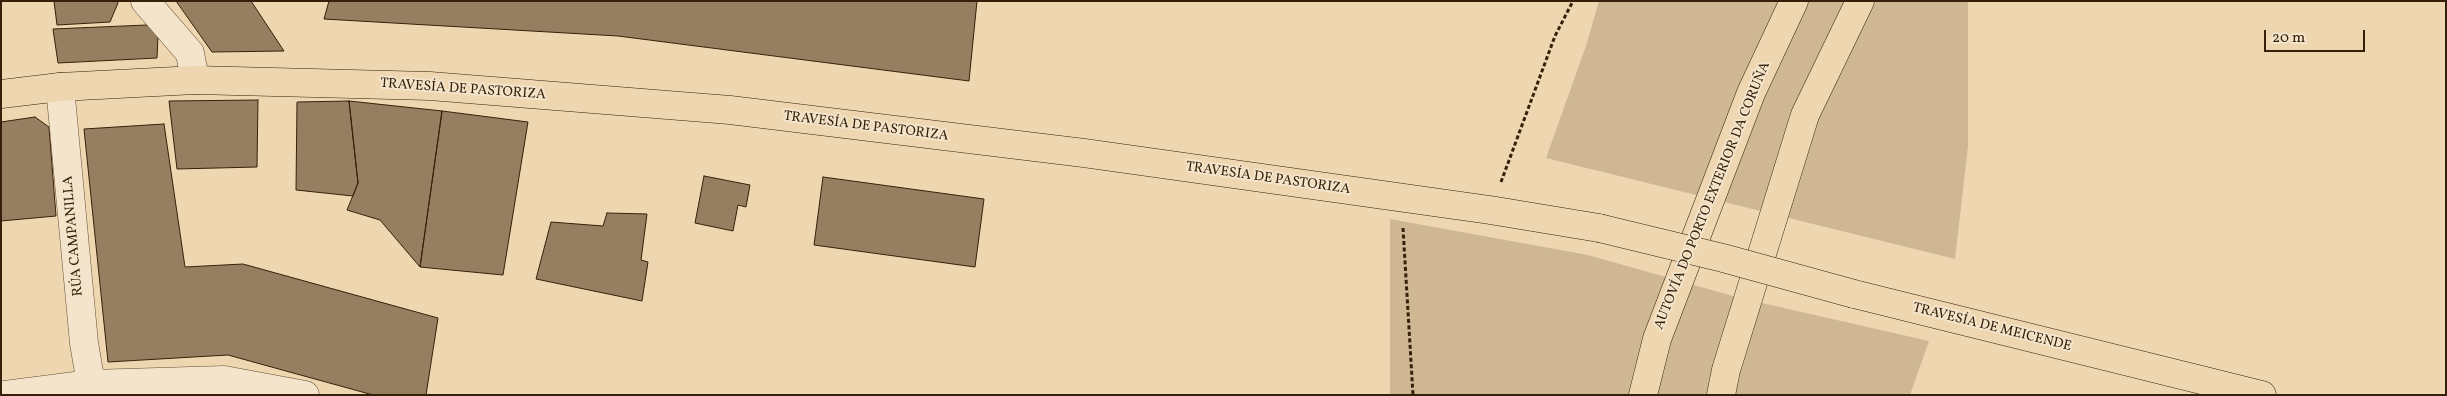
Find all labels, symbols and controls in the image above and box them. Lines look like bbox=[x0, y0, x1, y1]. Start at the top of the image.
scale bar bbox=[2267, 20, 2368, 52]
text: 20 m bbox=[2272, 28, 2305, 49]
street label: AUTOVÍA DO PORTO EXTERIOR DA CORUÑA bbox=[1651, 60, 1775, 332]
street label: TRAVESÍA DE PASTORIZA bbox=[380, 76, 546, 104]
street label: TRAVESÍA DE PASTORIZA bbox=[783, 109, 949, 145]
street label: TRAVESÍA DE PASTORIZA bbox=[1185, 159, 1351, 199]
street label: RÚA CAMPANILLA bbox=[60, 175, 88, 297]
street label: TRAVESÍA DE MEICENDE bbox=[1911, 300, 2073, 356]

